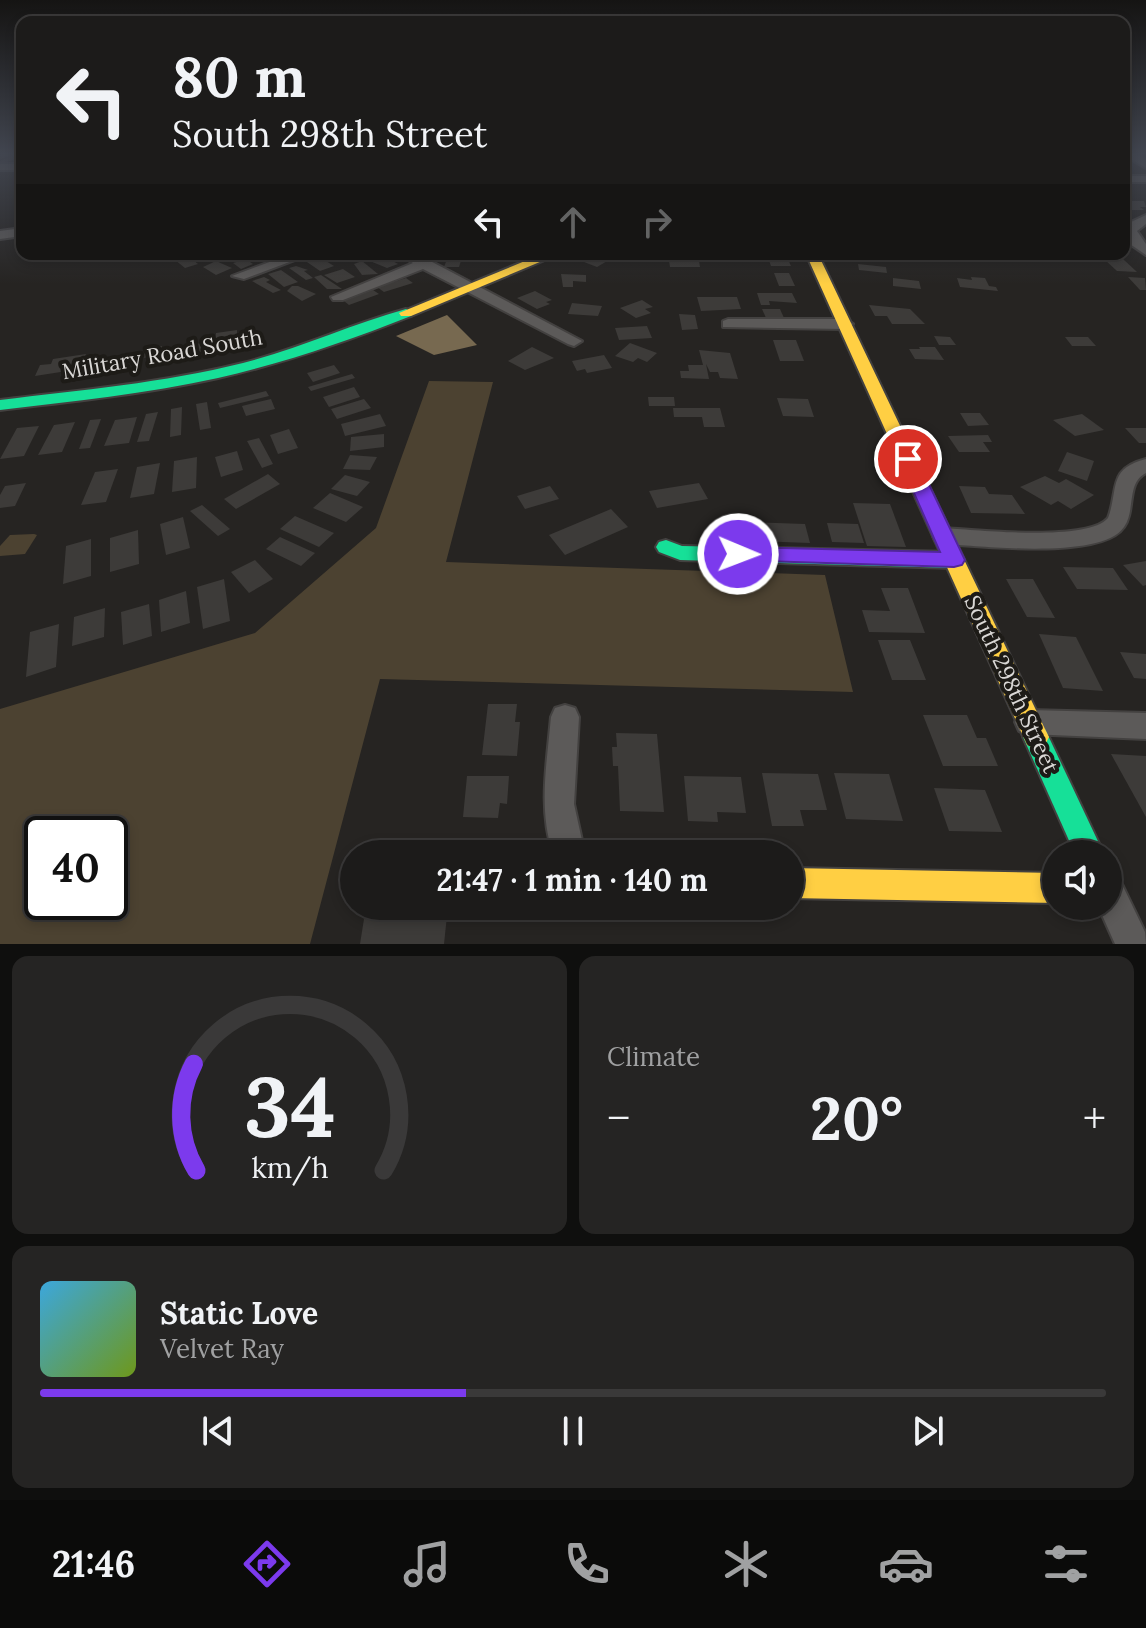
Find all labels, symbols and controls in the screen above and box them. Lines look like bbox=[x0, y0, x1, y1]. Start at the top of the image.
text: 80 m bbox=[172, 41, 306, 112]
icon: left bbox=[40, 48, 144, 152]
text: South 298th Street bbox=[172, 111, 487, 157]
icon: left bbox=[467, 200, 511, 244]
icon: ahead bbox=[551, 200, 595, 244]
icon: right bbox=[635, 200, 679, 244]
street label: Military Road South bbox=[60, 323, 264, 385]
pin bbox=[874, 425, 942, 493]
icon: arrive bbox=[886, 437, 930, 481]
position arrow bbox=[696, 512, 780, 596]
street label: South 298th Street bbox=[959, 591, 1066, 778]
speed limit sign: 40 bbox=[24, 816, 128, 920]
map controls bbox=[1042, 840, 1122, 920]
button: sound bbox=[1042, 840, 1122, 920]
text: 21:47 · 1 min · 140 m bbox=[436, 861, 708, 899]
text: Climate bbox=[607, 1040, 700, 1073]
text: 34 bbox=[243, 1053, 336, 1160]
text: 20° bbox=[810, 1080, 903, 1156]
text: − bbox=[607, 1090, 630, 1146]
text: + bbox=[1083, 1090, 1106, 1146]
text: km/h bbox=[251, 1149, 328, 1186]
text: Static Love bbox=[160, 1294, 318, 1332]
text: Velvet Ray bbox=[160, 1332, 284, 1365]
icon: previous bbox=[196, 1409, 240, 1453]
icon: pause bbox=[551, 1409, 595, 1453]
icon: next bbox=[906, 1409, 950, 1453]
icon: directions bbox=[239, 1536, 295, 1592]
icon: music bbox=[399, 1536, 455, 1592]
icon: phone bbox=[559, 1536, 615, 1592]
icon: climate bbox=[718, 1536, 774, 1592]
icon: car bbox=[878, 1536, 934, 1592]
icon: filters bbox=[1038, 1536, 1094, 1592]
text: 21:46 bbox=[52, 1541, 135, 1587]

